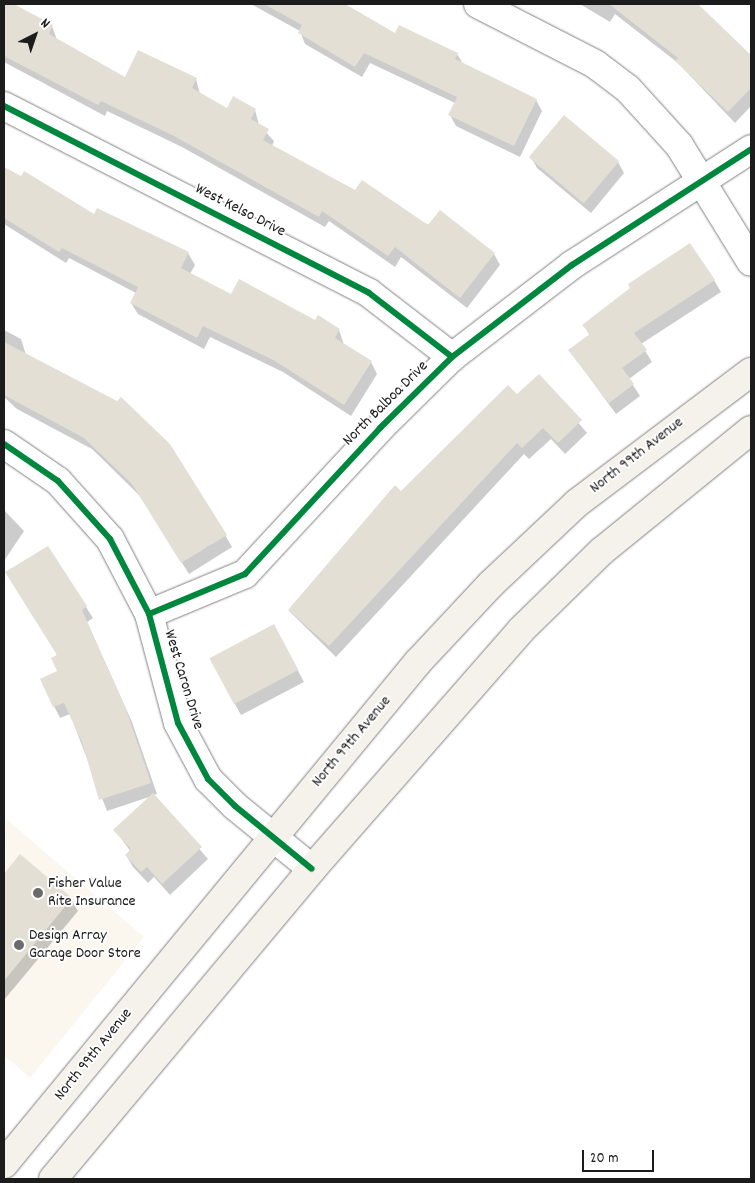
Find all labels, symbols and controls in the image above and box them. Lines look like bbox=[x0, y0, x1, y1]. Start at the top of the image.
north arrow bbox=[10, 10, 60, 60]
text: N bbox=[36, 14, 54, 33]
street label: West Kelso Drive bbox=[191, 180, 289, 242]
street label: North Balboa Drive bbox=[339, 357, 433, 451]
street label: North 99th Avenue bbox=[586, 414, 688, 498]
street label: West Caron Drive bbox=[159, 628, 207, 732]
street label: North 99th Avenue bbox=[308, 692, 396, 792]
place label: Fisher Value Rite Insurance bbox=[48, 874, 136, 912]
marker: Fisher Value Rite Insurance bbox=[32, 887, 44, 899]
place label: Design Array Garage Door Store bbox=[29, 926, 141, 964]
marker: Design Array Garage Door Store bbox=[13, 939, 25, 951]
street label: North 99th Avenue bbox=[51, 1005, 137, 1105]
scale bar bbox=[585, 1140, 658, 1172]
text: 20 m bbox=[590, 1148, 618, 1170]

